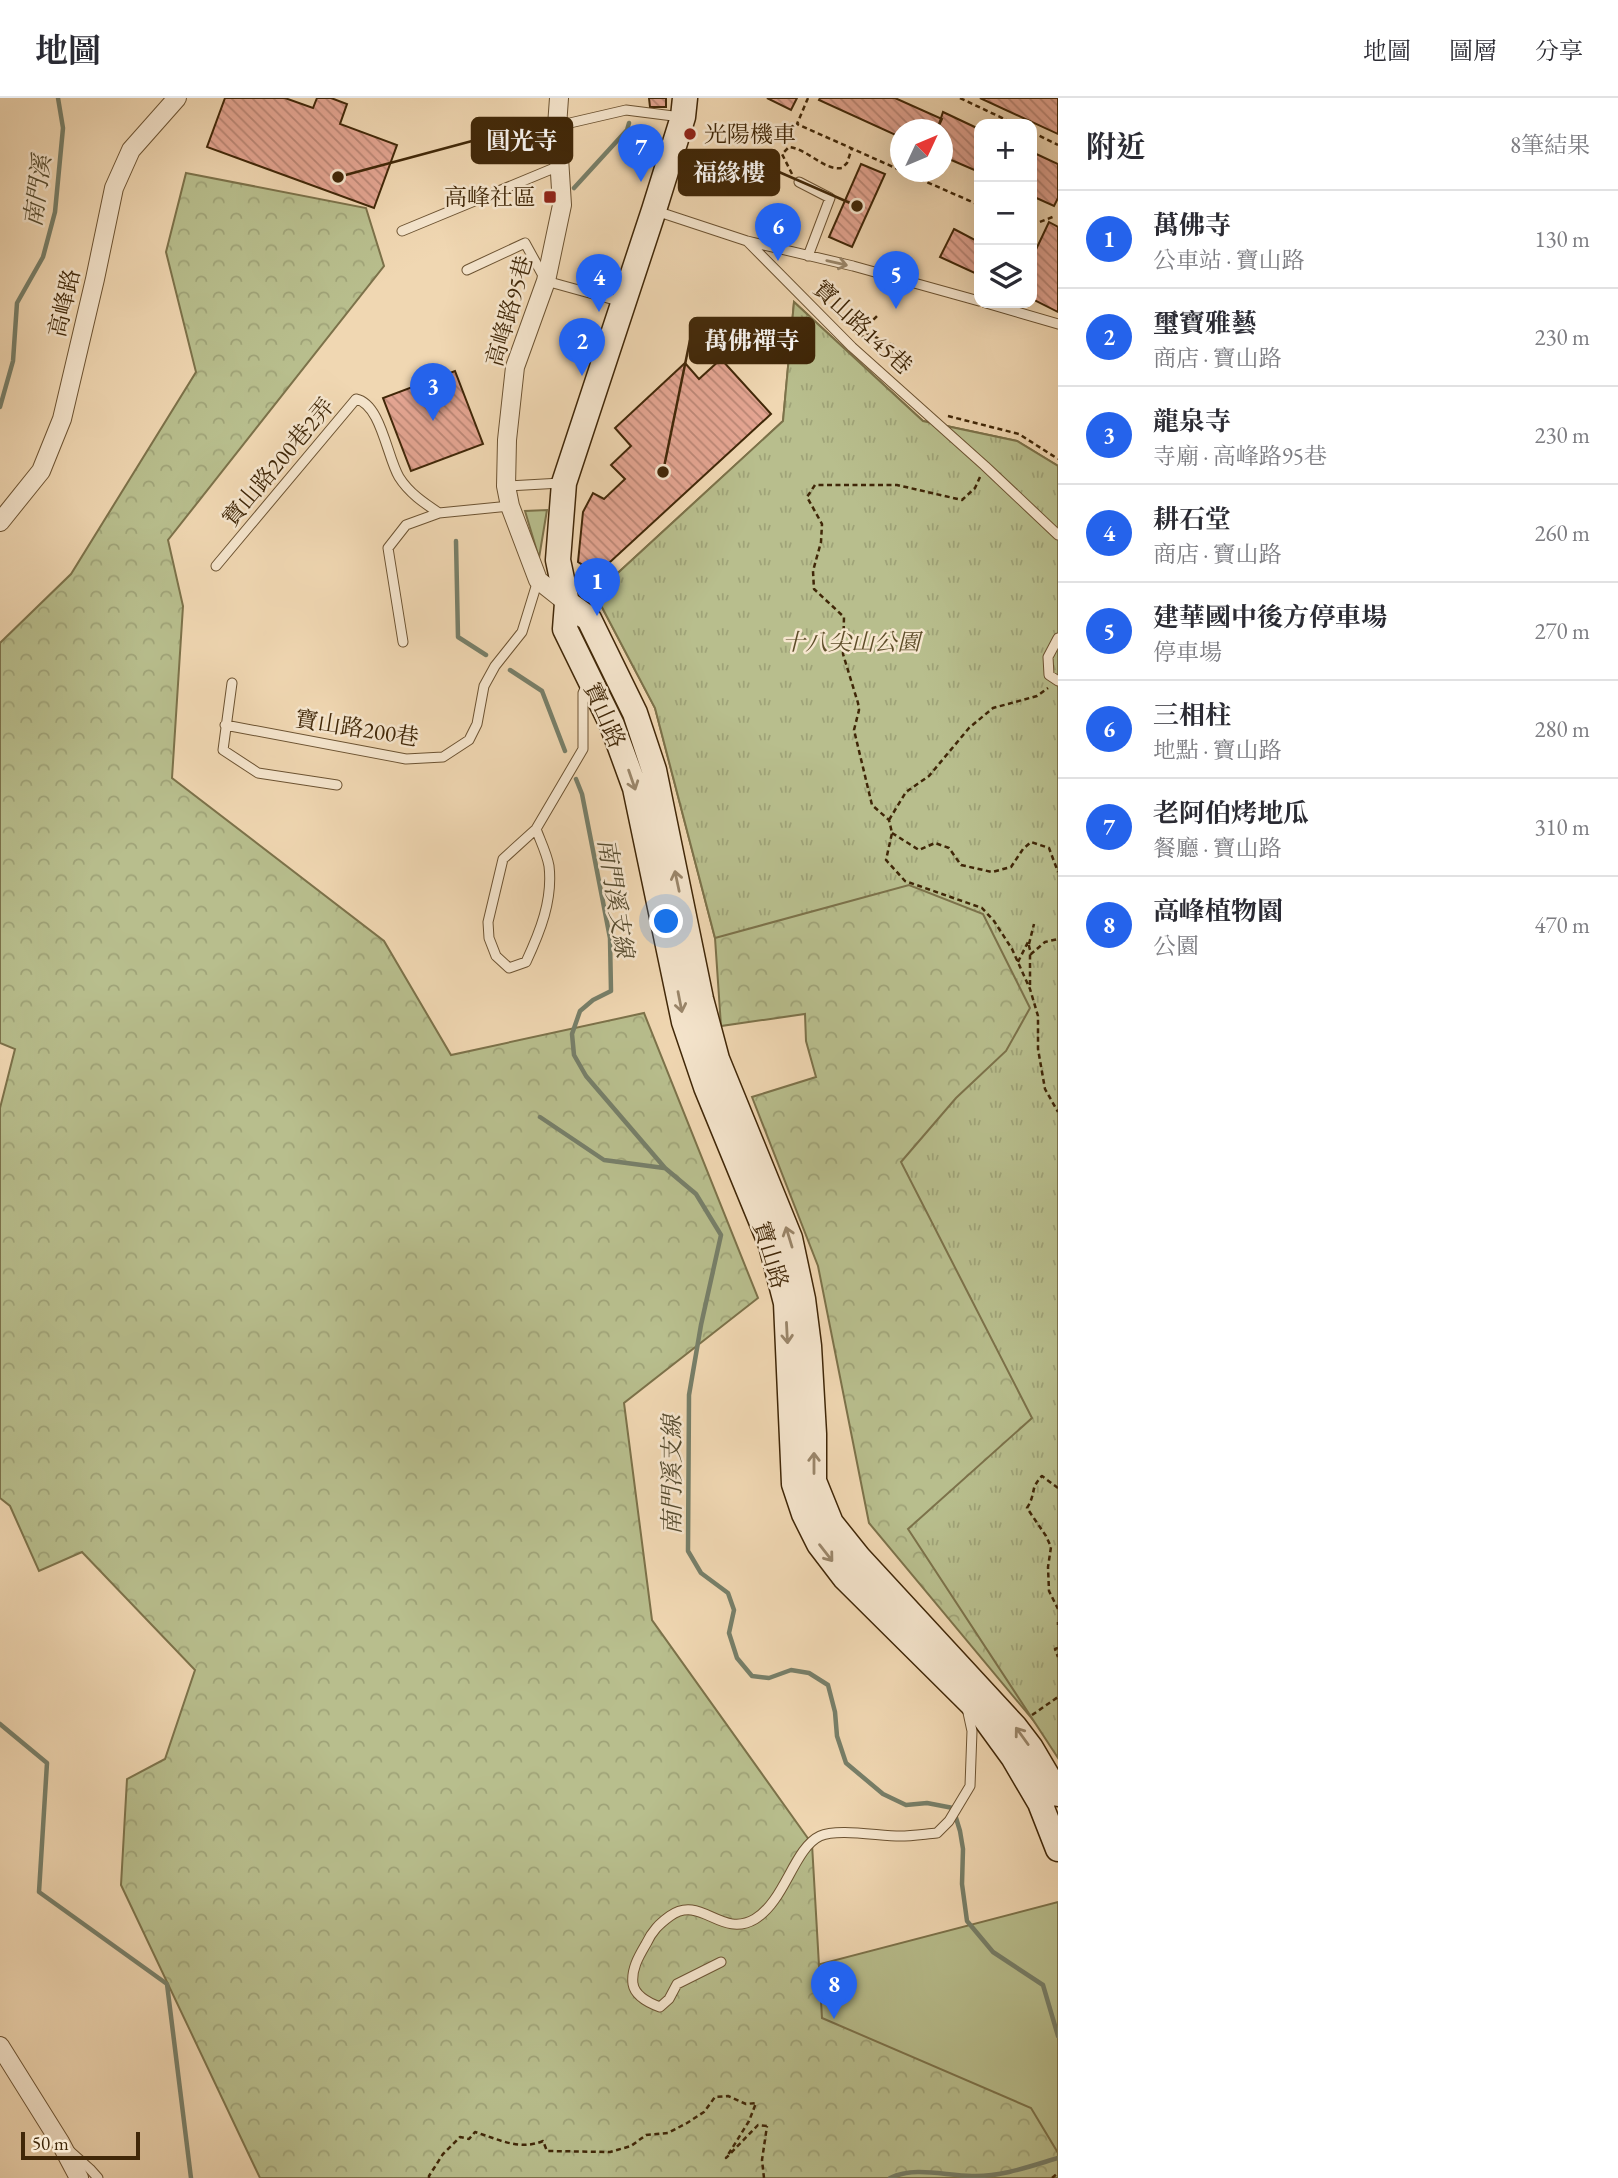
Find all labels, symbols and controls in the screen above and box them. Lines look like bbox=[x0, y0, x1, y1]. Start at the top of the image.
text: 地圖 bbox=[35, 29, 101, 72]
text: 地圖 bbox=[1363, 35, 1411, 66]
text: 圖層 bbox=[1449, 35, 1497, 66]
text: 分享 bbox=[1535, 35, 1583, 66]
callout: 圓光寺 bbox=[472, 118, 572, 163]
place label: 光陽機車 bbox=[704, 119, 796, 149]
north arrow bbox=[890, 119, 953, 182]
map controls bbox=[974, 119, 1037, 308]
button: + bbox=[974, 119, 1037, 182]
pin: 7 bbox=[618, 124, 664, 182]
text: 圓光寺 bbox=[486, 125, 558, 156]
marker: 光陽機車 bbox=[682, 126, 698, 142]
text: 附近 bbox=[1086, 127, 1146, 166]
text: 8筆結果 bbox=[1510, 130, 1590, 160]
water label: 南門溪 bbox=[17, 150, 58, 229]
callout: 福緣樓 bbox=[679, 150, 779, 195]
text: 福緣樓 bbox=[693, 157, 765, 188]
place label: 高峰社區 bbox=[444, 182, 536, 212]
button: − bbox=[974, 182, 1037, 245]
marker: 高峰社區 bbox=[542, 189, 558, 205]
pin: 6 bbox=[755, 203, 801, 261]
text: 萬佛寺 bbox=[1153, 208, 1231, 242]
text: 1 bbox=[1103, 224, 1115, 254]
text: 130 m bbox=[1534, 224, 1590, 254]
button: layers bbox=[974, 245, 1037, 308]
text: 公車站 · 寶山路 bbox=[1153, 245, 1305, 275]
pin: 5 bbox=[873, 251, 919, 309]
street label: 高峰路95巷 bbox=[479, 252, 539, 370]
pin: 4 bbox=[576, 254, 622, 312]
one-way arrow bbox=[825, 256, 848, 270]
street label: 高峰路 bbox=[42, 266, 86, 340]
street label: 寶山路145巷 bbox=[808, 274, 918, 380]
text: 璽寶雅藝 bbox=[1153, 306, 1257, 340]
pin: 2 bbox=[559, 318, 605, 376]
callout: 萬佛禪寺 bbox=[690, 318, 814, 363]
text: 2 bbox=[1103, 322, 1115, 352]
text: 230 m bbox=[1534, 322, 1590, 352]
text: 萬佛禪寺 bbox=[704, 325, 800, 356]
text: 商店 · 寶山路 bbox=[1153, 343, 1282, 373]
pin: 3 bbox=[410, 363, 456, 421]
street label: 寶山路200巷2弄 bbox=[215, 391, 341, 533]
text: 龍泉寺 bbox=[1153, 404, 1231, 438]
text: 3 bbox=[1103, 420, 1115, 450]
text: 230 m bbox=[1534, 420, 1590, 450]
text: 寺廟 · 高峰路95巷 bbox=[1153, 441, 1327, 471]
text: 耕石堂 bbox=[1153, 502, 1231, 536]
text: 4 bbox=[1103, 518, 1115, 548]
text: 260 m bbox=[1534, 518, 1590, 548]
text: 商店 · 寶山路 bbox=[1153, 539, 1282, 569]
pin: 1 bbox=[574, 558, 620, 616]
text: 建華國中後方停車場 bbox=[1153, 600, 1387, 634]
text: 5 bbox=[1103, 616, 1115, 646]
text: 270 m bbox=[1534, 616, 1590, 646]
park label: 十八尖山公園 bbox=[782, 627, 924, 657]
text: 停車場 bbox=[1153, 637, 1222, 667]
street label: 寶山路 bbox=[577, 677, 633, 753]
text: 三相柱 bbox=[1153, 698, 1231, 732]
street label: 寶山路200巷 bbox=[293, 703, 421, 753]
text: 6 bbox=[1103, 714, 1115, 744]
text: 280 m bbox=[1534, 714, 1590, 744]
text: 地點 · 寶山路 bbox=[1153, 735, 1282, 765]
one-way arrow bbox=[627, 768, 639, 790]
text: 老阿伯烤地瓜 bbox=[1153, 796, 1309, 830]
text: 7 bbox=[1103, 812, 1115, 842]
text: 310 m bbox=[1534, 812, 1590, 842]
text: 餐廳 · 寶山路 bbox=[1153, 833, 1282, 863]
water label: 南門溪支線 bbox=[591, 836, 641, 963]
one-way arrow bbox=[670, 870, 684, 893]
text: 高峰植物園 bbox=[1153, 894, 1283, 928]
your location bbox=[649, 904, 683, 938]
text: 8 bbox=[1103, 910, 1115, 940]
text: 470 m bbox=[1534, 910, 1590, 940]
text: 公園 bbox=[1153, 931, 1199, 961]
one-way arrow bbox=[674, 990, 687, 1013]
street label: 寶山路 bbox=[747, 1218, 795, 1292]
one-way arrow bbox=[781, 1227, 794, 1249]
one-way arrow bbox=[781, 1321, 794, 1344]
water label: 南門溪支線 bbox=[656, 1412, 687, 1535]
one-way arrow bbox=[807, 1451, 821, 1474]
one-way arrow bbox=[819, 1543, 833, 1562]
one-way arrow bbox=[1015, 1727, 1029, 1746]
pin: 8 bbox=[811, 1961, 857, 2019]
scale bar bbox=[21, 2129, 140, 2161]
text: 50 m bbox=[32, 2131, 69, 2156]

